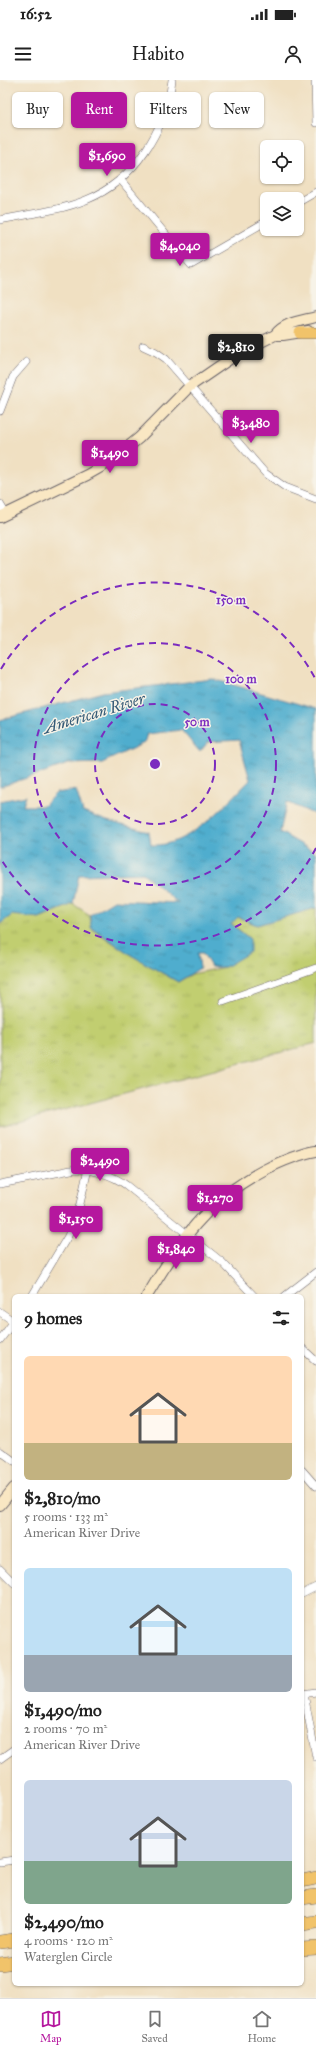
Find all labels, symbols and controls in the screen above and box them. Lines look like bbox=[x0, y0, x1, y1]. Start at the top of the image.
text: 16:52 bbox=[20, 5, 52, 23]
icon: menu bbox=[12, 43, 34, 65]
text: Habito bbox=[132, 43, 184, 65]
icon: person bbox=[282, 43, 304, 65]
chip: Buy bbox=[12, 92, 63, 128]
chip: Rent bbox=[71, 92, 127, 128]
chip: Filters bbox=[135, 92, 201, 128]
chip: New bbox=[209, 92, 264, 128]
map controls bbox=[260, 140, 304, 236]
button: locate bbox=[260, 140, 304, 184]
pin: $1,690 bbox=[74, 143, 140, 177]
text: $1,690 bbox=[88, 148, 126, 164]
button: layers bbox=[260, 192, 304, 236]
pin: $4,040 bbox=[147, 233, 213, 267]
text: $4,040 bbox=[159, 238, 201, 254]
pin: $2,810 bbox=[203, 334, 269, 368]
text: $2,810 bbox=[217, 339, 255, 355]
pin: $3,480 bbox=[218, 410, 284, 444]
text: $3,480 bbox=[232, 415, 270, 431]
pin: $1,490 bbox=[77, 440, 143, 474]
text: $1,490 bbox=[91, 445, 129, 461]
text: 150 m bbox=[216, 593, 247, 607]
text: 100 m bbox=[225, 672, 258, 686]
water label: American River bbox=[39, 688, 148, 738]
text: 50 m bbox=[184, 715, 211, 729]
centre of rings bbox=[148, 757, 162, 771]
pin: $2,490 bbox=[67, 1148, 133, 1182]
text: $2,490 bbox=[80, 1153, 120, 1169]
pin: $1,270 bbox=[182, 1185, 248, 1219]
text: $1,270 bbox=[197, 1190, 233, 1206]
pin: $1,150 bbox=[43, 1206, 109, 1240]
text: $1,150 bbox=[59, 1211, 93, 1227]
pin: $1,840 bbox=[143, 1236, 209, 1270]
text: $1,840 bbox=[157, 1241, 195, 1257]
icon: filters bbox=[270, 1307, 292, 1329]
text: 9 homes bbox=[24, 1308, 82, 1329]
icon: home bbox=[122, 1382, 194, 1454]
text: $2,810/mo bbox=[24, 1488, 100, 1509]
text: 5 rooms · 133 m² bbox=[24, 1509, 108, 1525]
text: American River Drive bbox=[24, 1525, 140, 1541]
icon: home bbox=[122, 1594, 194, 1666]
text: $1,490/mo bbox=[24, 1700, 102, 1721]
text: 2 rooms · 70 m² bbox=[24, 1721, 107, 1737]
text: American River Drive bbox=[24, 1737, 140, 1753]
icon: home bbox=[122, 1806, 194, 1878]
text: $2,490/mo bbox=[24, 1912, 104, 1933]
text: 4 rooms · 120 m² bbox=[24, 1933, 113, 1949]
text: Waterglen Circle bbox=[24, 1949, 113, 1965]
tab: Map bbox=[40, 2008, 62, 2045]
tab: Saved bbox=[142, 2008, 168, 2045]
tab: Home bbox=[247, 2008, 276, 2045]

